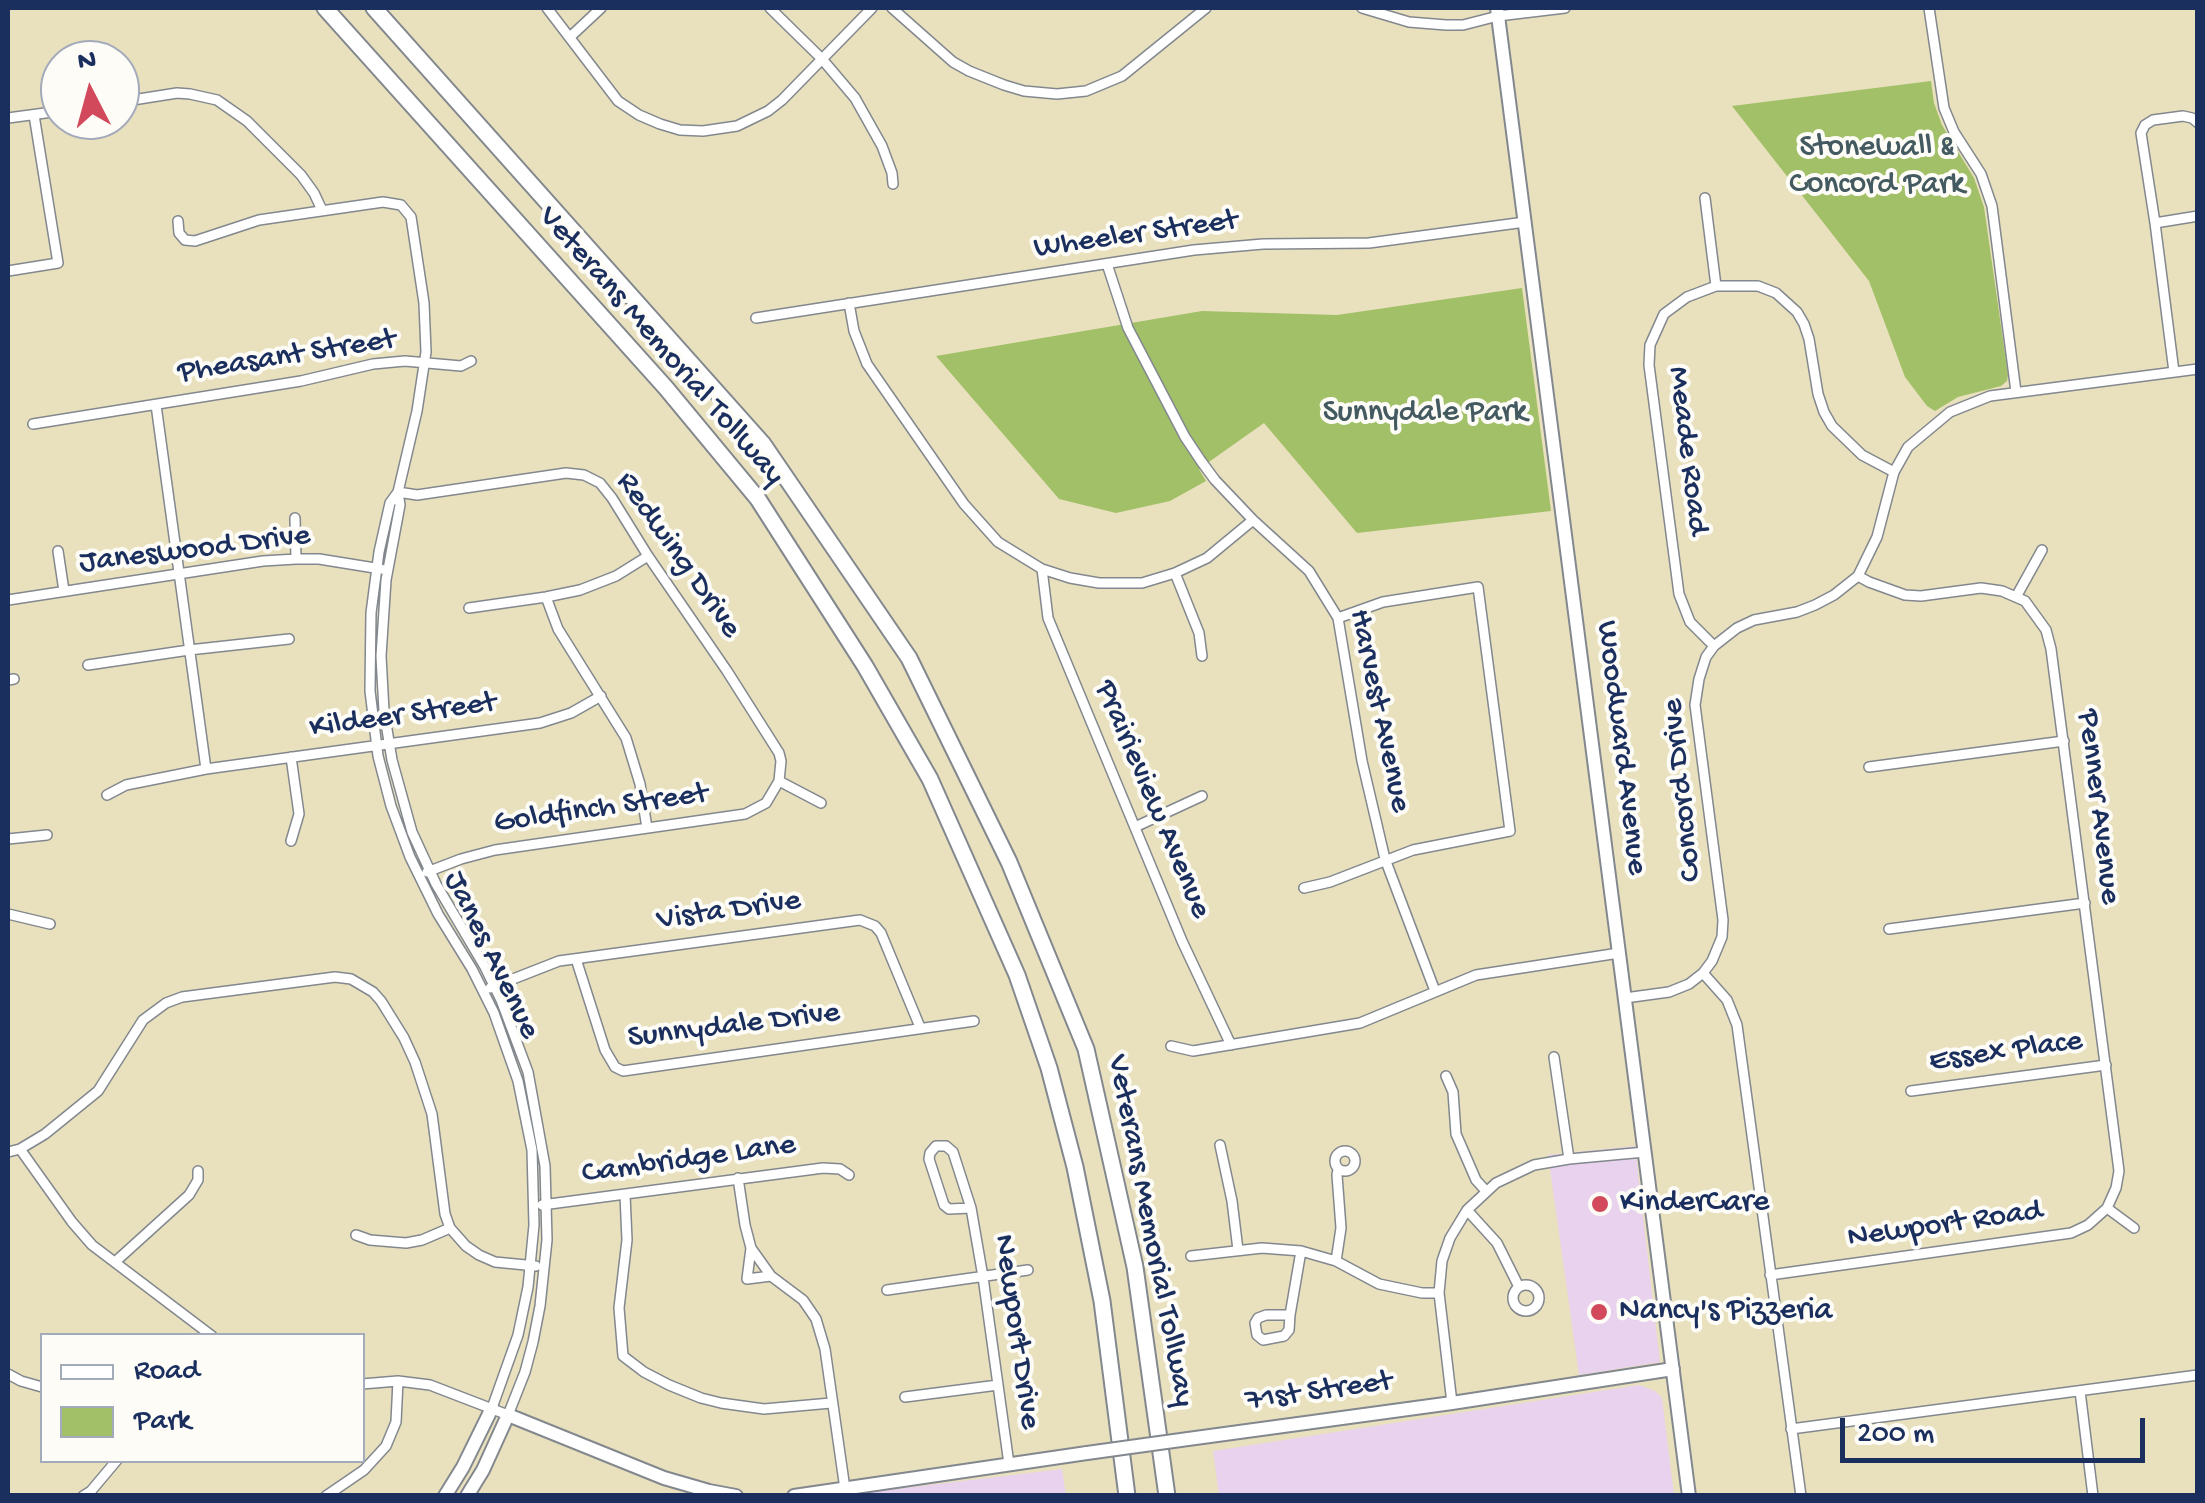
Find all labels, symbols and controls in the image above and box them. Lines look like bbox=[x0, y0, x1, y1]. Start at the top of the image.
north arrow bbox=[40, 40, 140, 140]
text: N bbox=[76, 44, 98, 79]
park label: Stonewall & Concord Park bbox=[1789, 130, 1965, 205]
street label: Veterans Memorial Tollway bbox=[528, 199, 792, 495]
street label: Wheeler Street bbox=[1032, 203, 1240, 269]
street label: Pheasant Street bbox=[175, 322, 399, 394]
street label: Meade Road bbox=[1657, 365, 1715, 537]
park label: Sunnydale Park bbox=[1323, 395, 1527, 433]
street label: Redwing Drive bbox=[605, 465, 749, 647]
street label: Janeswood Drive bbox=[77, 518, 313, 584]
street label: Harvest Avenue bbox=[1338, 606, 1418, 816]
street label: Woodward Avenue bbox=[1585, 619, 1655, 877]
street label: Prairieview Avenue bbox=[1084, 675, 1218, 925]
street label: Kildeer Street bbox=[307, 685, 499, 749]
street label: Concord Drive bbox=[1655, 696, 1713, 884]
street label: Penner Avenue bbox=[2066, 707, 2128, 907]
street label: Goldfinch Street bbox=[492, 776, 710, 844]
street label: Janes Avenue bbox=[433, 866, 547, 1046]
street label: Vista Drive bbox=[655, 883, 803, 941]
street label: Sunnydale Drive bbox=[626, 995, 842, 1059]
street label: Essex Place bbox=[1927, 1023, 2085, 1083]
street label: Veterans Memorial Tollway bbox=[1096, 1052, 1202, 1410]
street label: Cambridge Lane bbox=[580, 1127, 798, 1195]
place label: KinderCare bbox=[1620, 1185, 1769, 1223]
marker: KinderCare bbox=[1589, 1193, 1611, 1215]
street label: Newport Road bbox=[1845, 1193, 2045, 1259]
street label: Newport Drive bbox=[982, 1232, 1048, 1432]
place label: Nancy's Pizzeria bbox=[1619, 1293, 1832, 1331]
marker: Nancy's Pizzeria bbox=[1588, 1301, 1610, 1323]
legend bbox=[40, 1333, 365, 1463]
text: Road bbox=[134, 1355, 200, 1390]
street label: 71st Street bbox=[1243, 1364, 1395, 1422]
scale bar bbox=[1845, 1398, 2150, 1460]
text: Park bbox=[134, 1405, 191, 1440]
text: 200 m bbox=[1857, 1418, 1934, 1453]

